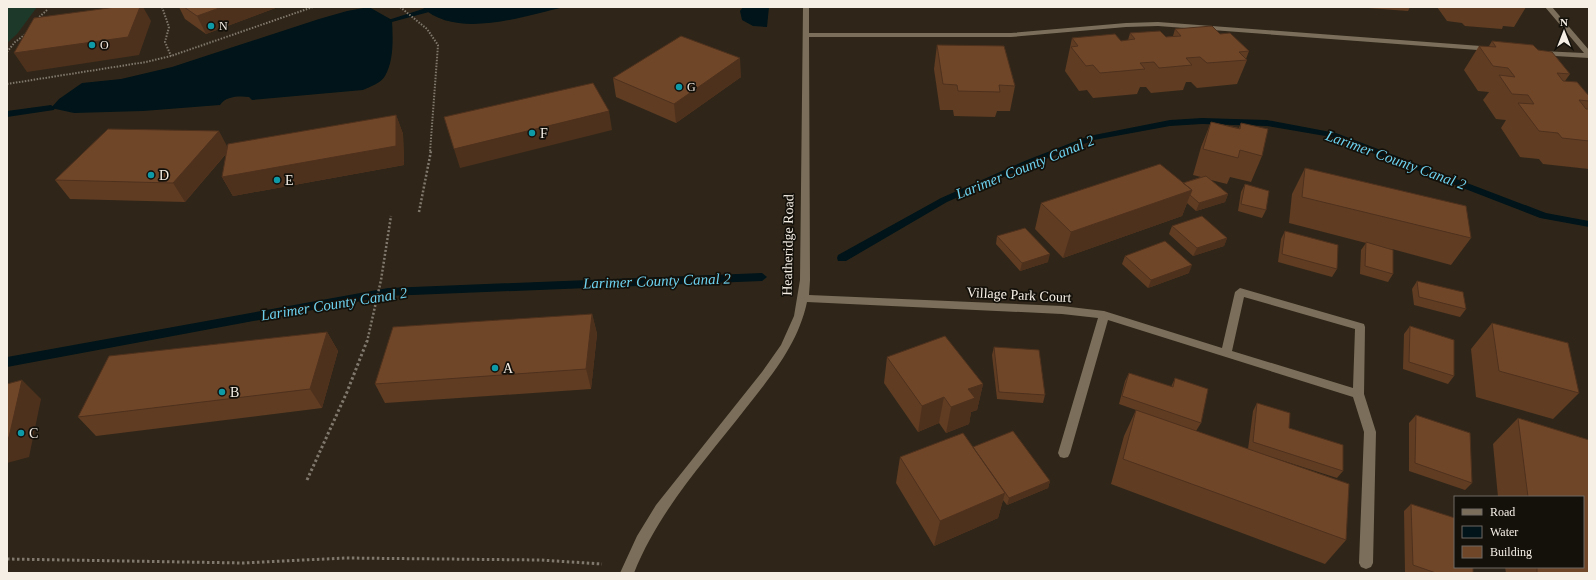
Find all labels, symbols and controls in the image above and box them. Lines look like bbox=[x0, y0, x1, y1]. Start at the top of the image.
north arrow bbox=[1544, 12, 1584, 52]
text: N bbox=[1560, 16, 1568, 28]
place label: N bbox=[219, 19, 228, 33]
marker: N bbox=[206, 21, 216, 31]
place label: O bbox=[100, 38, 109, 52]
marker: O bbox=[87, 40, 97, 50]
place label: G bbox=[687, 80, 696, 94]
marker: G bbox=[674, 82, 684, 92]
place label: F bbox=[540, 126, 548, 141]
water label: Larimer County Canal 2 bbox=[1323, 127, 1469, 193]
marker: F bbox=[527, 128, 537, 138]
water label: Larimer County Canal 2 bbox=[952, 132, 1097, 203]
place label: D bbox=[159, 168, 169, 183]
marker: D bbox=[146, 170, 156, 180]
place label: E bbox=[285, 173, 294, 188]
marker: E bbox=[272, 175, 282, 185]
street label: Heatheridge Road bbox=[780, 194, 796, 296]
water label: Larimer County Canal 2 bbox=[582, 270, 732, 292]
water label: Larimer County Canal 2 bbox=[259, 284, 409, 324]
street label: Village Park Court bbox=[966, 285, 1072, 305]
place label: A bbox=[503, 361, 514, 376]
marker: A bbox=[490, 363, 500, 373]
place label: B bbox=[230, 385, 239, 400]
marker: B bbox=[217, 387, 227, 397]
place label: C bbox=[29, 426, 38, 441]
marker: C bbox=[16, 428, 26, 438]
legend bbox=[1454, 496, 1584, 568]
text: Road bbox=[1490, 505, 1515, 519]
text: Water bbox=[1490, 525, 1518, 539]
text: Building bbox=[1490, 545, 1532, 559]

